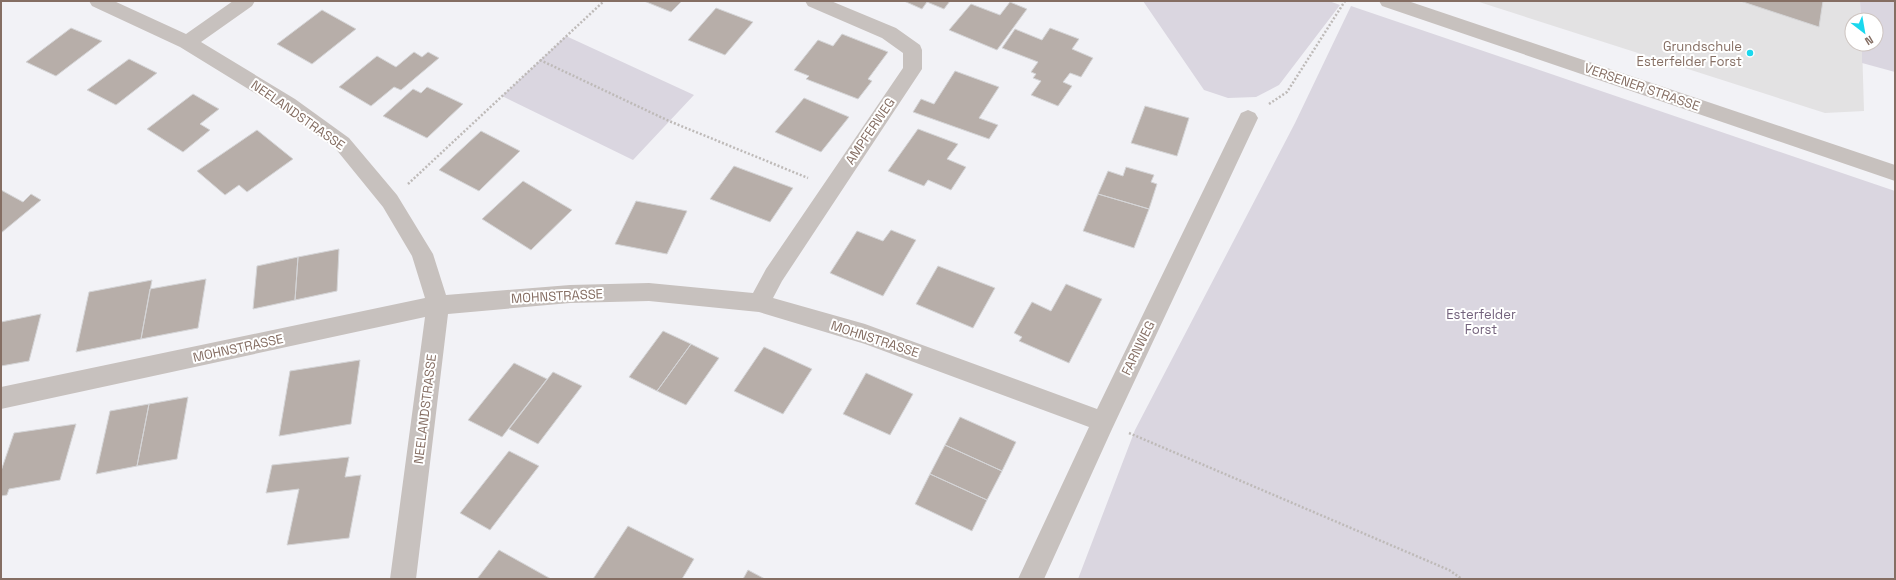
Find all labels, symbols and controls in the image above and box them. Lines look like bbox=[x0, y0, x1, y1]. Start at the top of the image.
north arrow bbox=[1844, 12, 1884, 52]
text: N bbox=[1862, 33, 1876, 48]
place label: Grundschule Esterfelder Forst bbox=[1637, 38, 1742, 70]
marker: Grundschule Esterfelder Forst bbox=[1745, 48, 1755, 58]
street label: VERSENER STRASSE bbox=[1582, 59, 1702, 115]
street label: NEELANDSTRASSE bbox=[248, 76, 348, 154]
street label: AMPFERWEG bbox=[841, 94, 899, 168]
street label: MOHNSTRASSE bbox=[511, 285, 603, 307]
park label: Esterfelder Forst bbox=[1446, 306, 1516, 338]
street label: MOHNSTRASSE bbox=[829, 317, 921, 361]
street label: FARNWEG bbox=[1117, 318, 1159, 378]
street label: MOHNSTRASSE bbox=[191, 330, 285, 366]
street label: NEELANDSTRASSE bbox=[410, 353, 440, 465]

